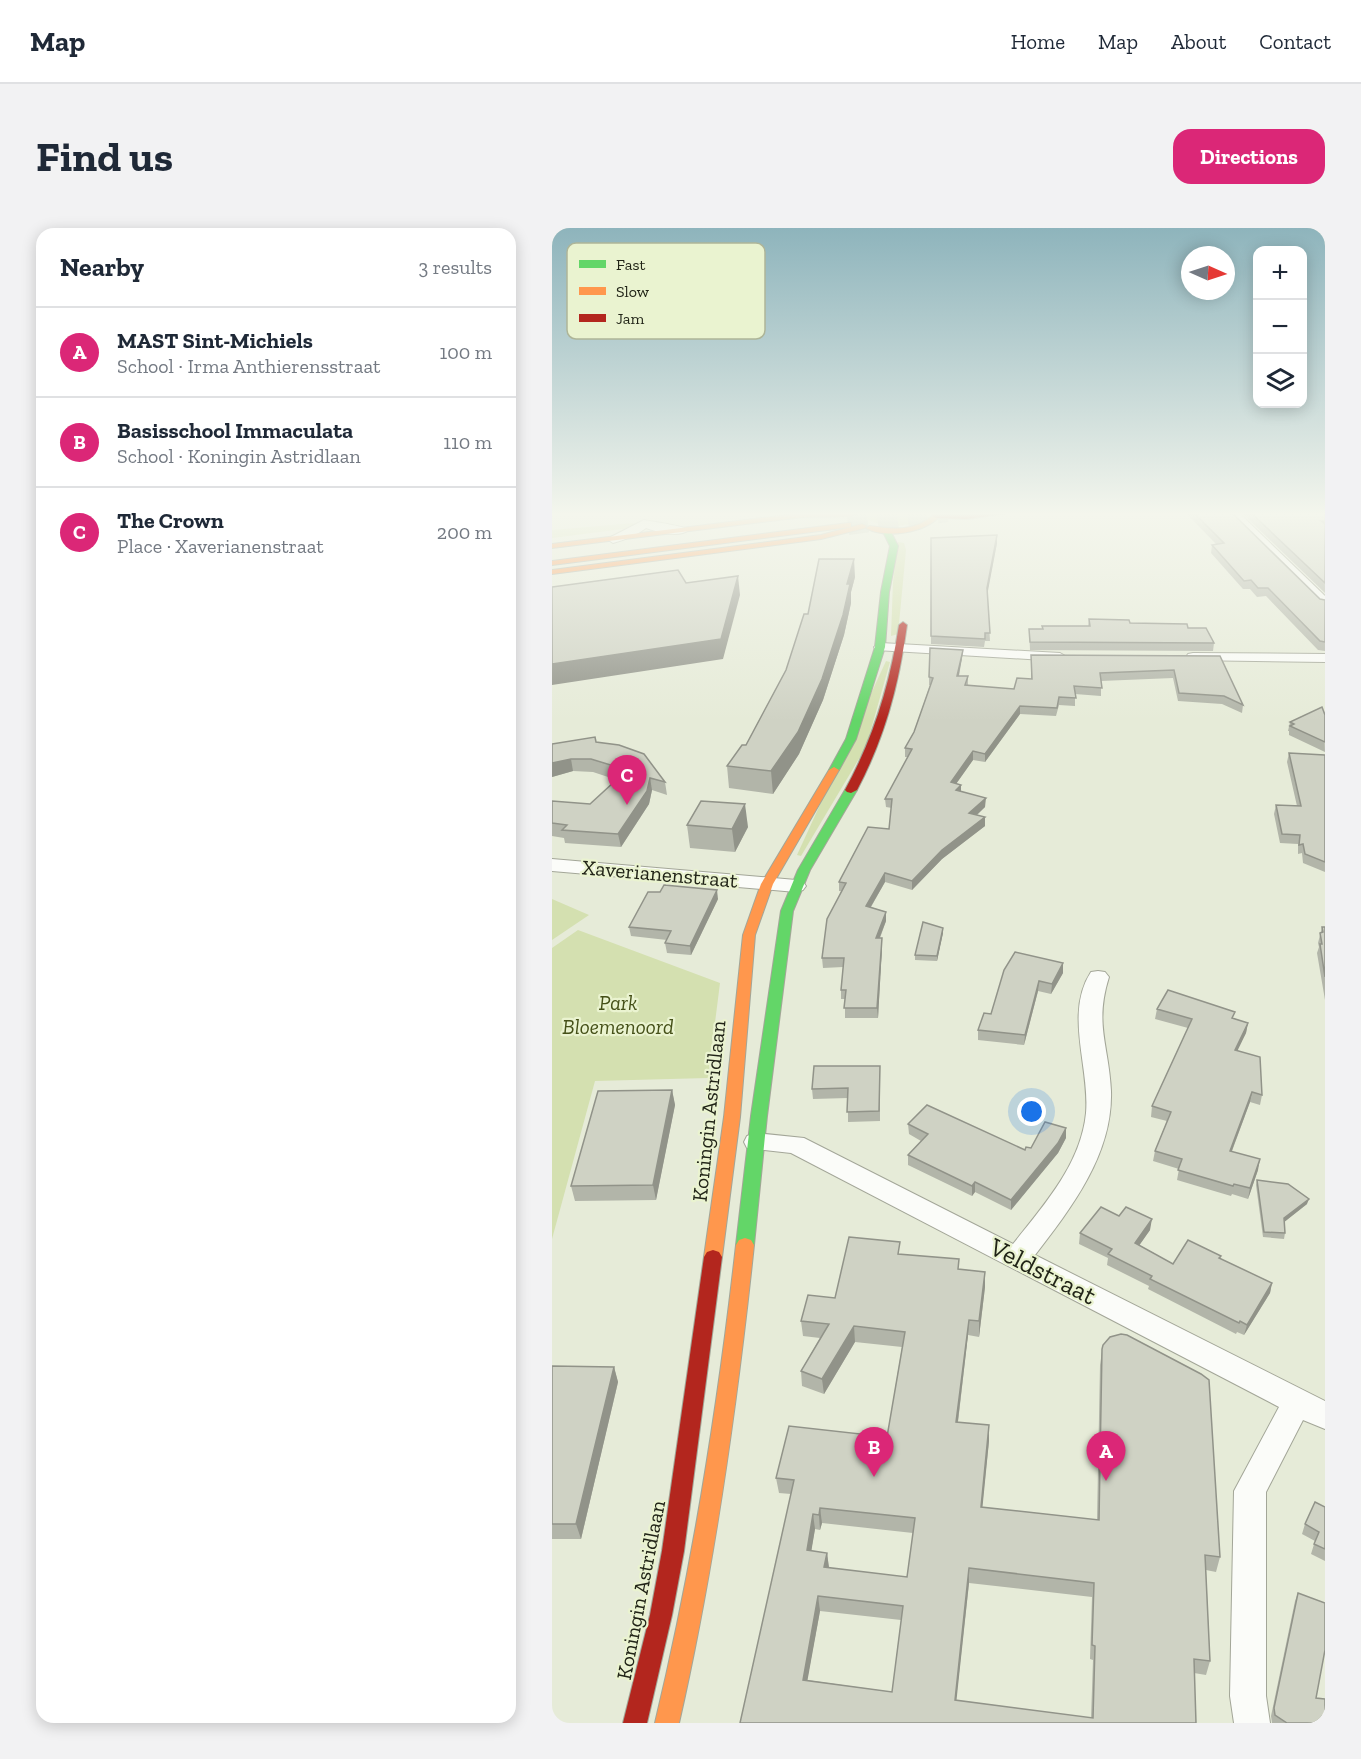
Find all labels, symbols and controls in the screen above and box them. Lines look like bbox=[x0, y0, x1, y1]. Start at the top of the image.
text: Map bbox=[30, 25, 85, 58]
text: Home bbox=[1011, 29, 1065, 54]
text: Map bbox=[1098, 29, 1138, 54]
text: About bbox=[1171, 29, 1226, 54]
text: Contact bbox=[1259, 29, 1331, 54]
button: Directions bbox=[1173, 129, 1325, 184]
text: Find us bbox=[36, 131, 173, 182]
legend bbox=[567, 243, 765, 339]
north arrow bbox=[1181, 246, 1235, 300]
map controls bbox=[1253, 246, 1307, 408]
button: + bbox=[1253, 246, 1307, 300]
text: Nearby bbox=[60, 251, 144, 283]
text: 3 results bbox=[418, 255, 492, 279]
text: Fast bbox=[616, 255, 645, 274]
text: Slow bbox=[616, 282, 650, 301]
button: − bbox=[1253, 300, 1307, 354]
text: Jam bbox=[616, 309, 645, 328]
text: MAST Sint-Michiels bbox=[117, 327, 313, 354]
text: A bbox=[73, 340, 86, 364]
text: 100 m bbox=[439, 340, 492, 364]
text: School · Irma Anthierensstraat bbox=[117, 354, 380, 378]
button: layers bbox=[1253, 354, 1307, 408]
text: Basisschool Immaculata bbox=[117, 417, 353, 444]
text: B bbox=[73, 430, 86, 454]
text: 110 m bbox=[443, 430, 492, 454]
text: School · Koningin Astridlaan bbox=[117, 444, 361, 468]
text: The Crown bbox=[117, 507, 224, 534]
text: C bbox=[73, 520, 86, 544]
text: 200 m bbox=[437, 520, 492, 544]
text: Place · Xaverianenstraat bbox=[117, 534, 324, 558]
pin: C bbox=[608, 756, 646, 805]
street label: Xaverianenstraat bbox=[581, 854, 739, 893]
park label: Park Bloemenoord bbox=[562, 990, 674, 1039]
street label: Koningin Astridlaan bbox=[687, 1019, 730, 1203]
your location bbox=[1017, 1097, 1046, 1126]
street label: Veldstraat bbox=[983, 1230, 1102, 1312]
pin: B bbox=[854, 1428, 894, 1477]
pin: A bbox=[1086, 1432, 1126, 1481]
street label: Koningin Astridlaan bbox=[611, 1498, 670, 1682]

